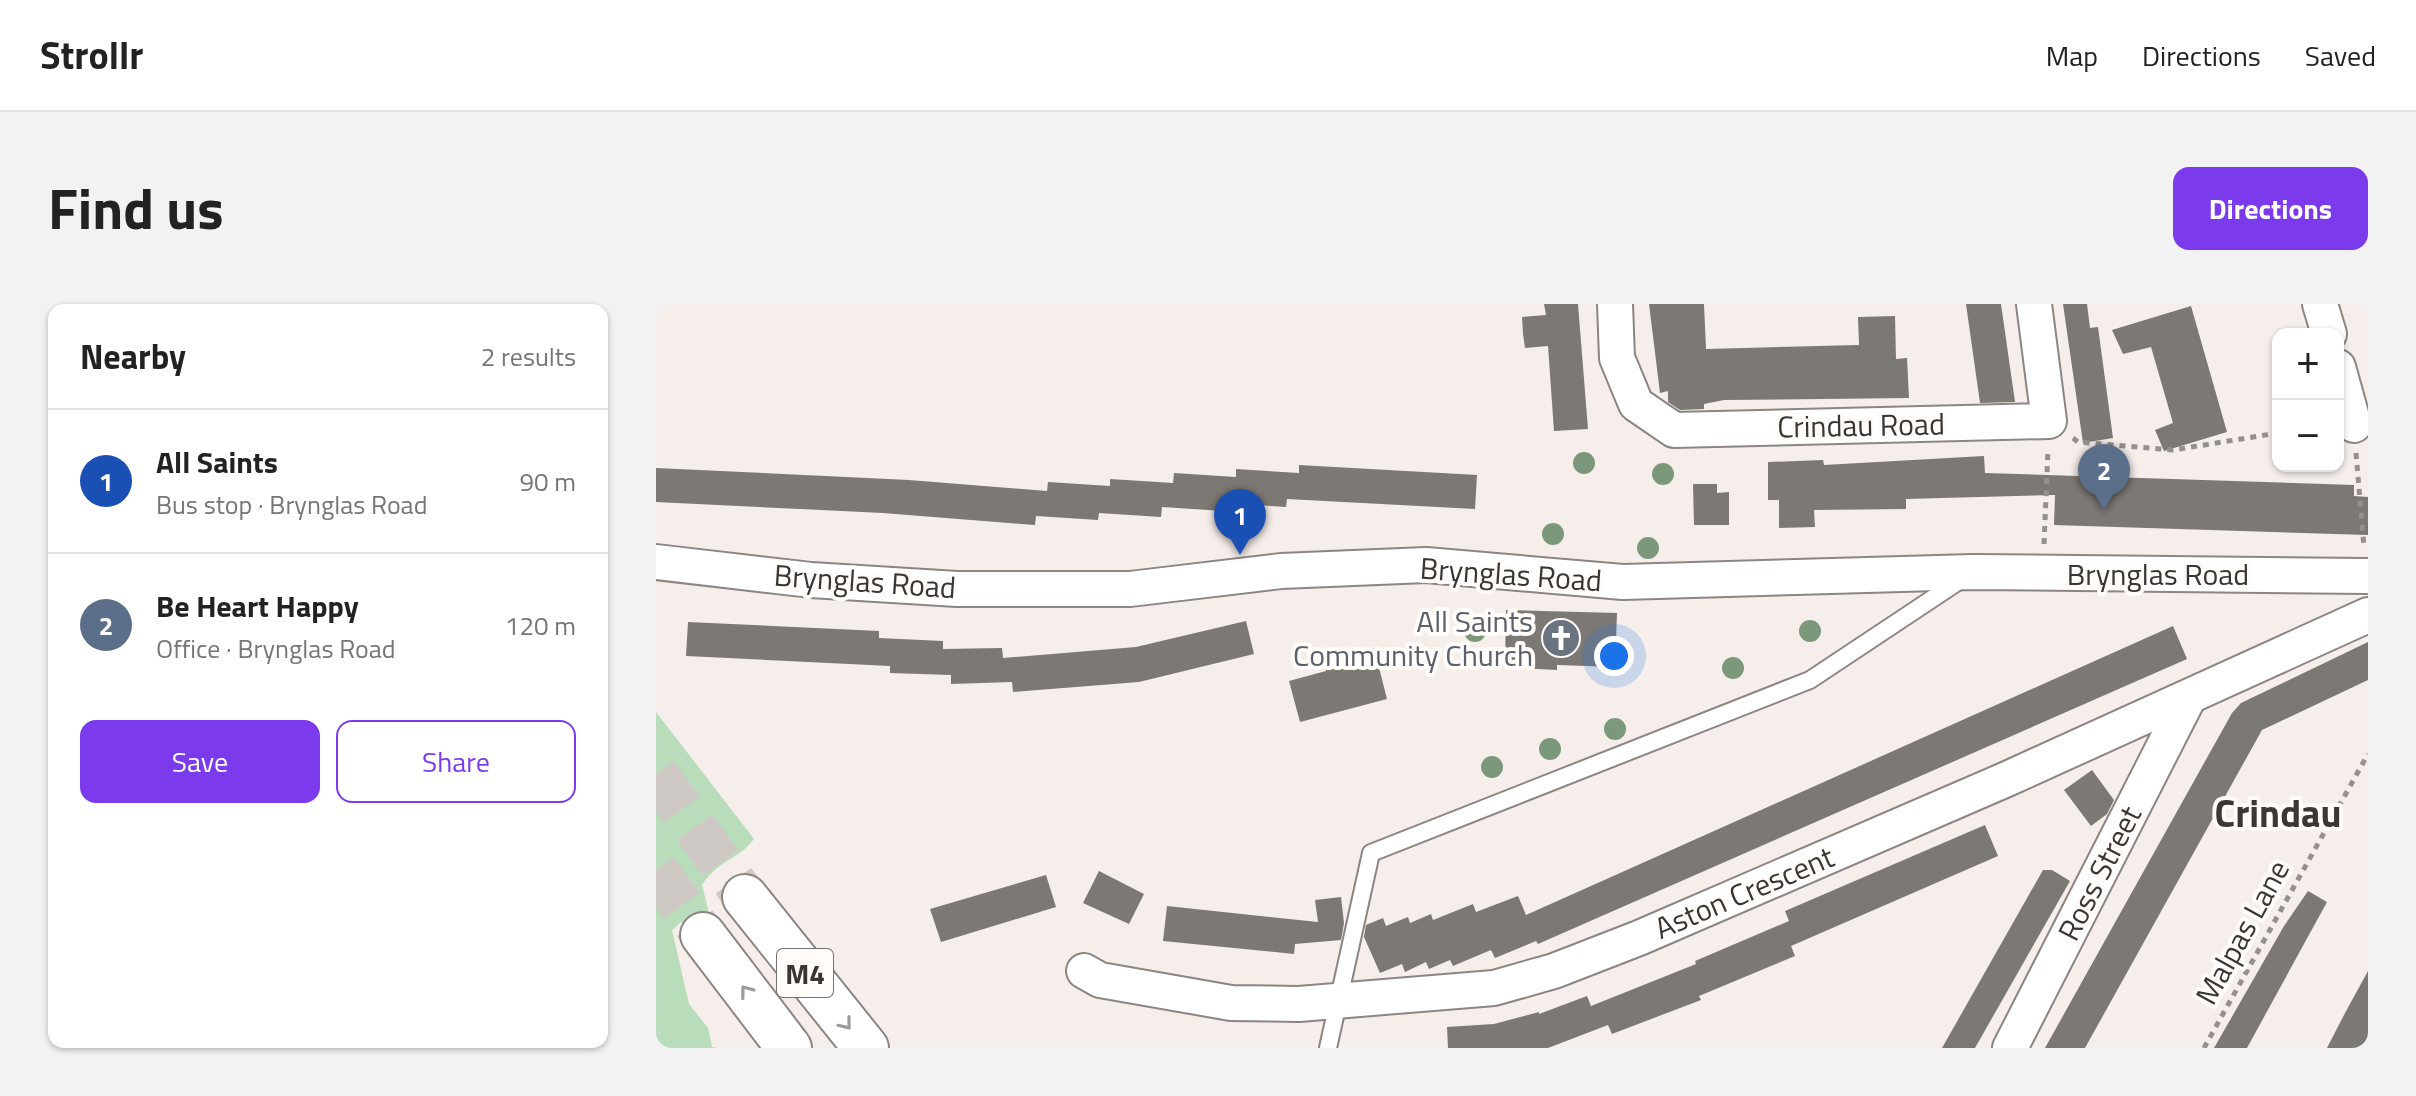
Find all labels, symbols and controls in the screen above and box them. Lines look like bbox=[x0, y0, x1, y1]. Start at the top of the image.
text: Strollr bbox=[40, 26, 143, 84]
text: Map bbox=[2046, 34, 2098, 77]
text: Directions bbox=[2142, 34, 2261, 77]
text: Saved bbox=[2305, 34, 2376, 77]
text: Find us bbox=[48, 166, 224, 251]
button: Directions bbox=[2173, 167, 2368, 250]
map controls bbox=[2272, 328, 2344, 472]
button: + bbox=[2272, 328, 2344, 400]
text: Nearby bbox=[80, 330, 186, 382]
text: 2 results bbox=[481, 337, 576, 376]
button: − bbox=[2272, 400, 2344, 472]
street label: Crindau Road bbox=[1777, 401, 1945, 449]
text: All Saints bbox=[156, 439, 278, 485]
pin: 2 bbox=[2078, 444, 2130, 510]
text: 1 bbox=[99, 462, 113, 501]
text: 90 m bbox=[519, 462, 576, 501]
text: Bus stop · Brynglas Road bbox=[156, 485, 427, 524]
pin: 1 bbox=[1214, 489, 1266, 555]
street label: Brynglas Road bbox=[1418, 545, 1604, 603]
street label: Brynglas Road bbox=[2067, 551, 2249, 597]
street label: Brynglas Road bbox=[772, 552, 958, 610]
text: Be Heart Happy bbox=[156, 583, 359, 629]
place label: All Saints Community Church bbox=[1293, 598, 1533, 678]
text: 2 bbox=[99, 606, 113, 645]
text: 120 m bbox=[505, 606, 576, 645]
church icon: All Saints Community Church bbox=[1540, 617, 1582, 659]
text: Office · Brynglas Road bbox=[156, 629, 396, 668]
your location bbox=[1594, 636, 1634, 676]
button: Save bbox=[80, 720, 320, 803]
button: Share bbox=[336, 720, 576, 803]
district label: Crindau bbox=[2215, 784, 2341, 842]
street label: Ross Street bbox=[2045, 797, 2153, 948]
street label: Aston Crescent bbox=[1647, 833, 1841, 950]
street label: Malpas Lane bbox=[2183, 851, 2301, 1013]
road number: M4 bbox=[777, 949, 833, 997]
one-way arrow bbox=[742, 986, 756, 1000]
one-way arrow bbox=[836, 1015, 851, 1029]

